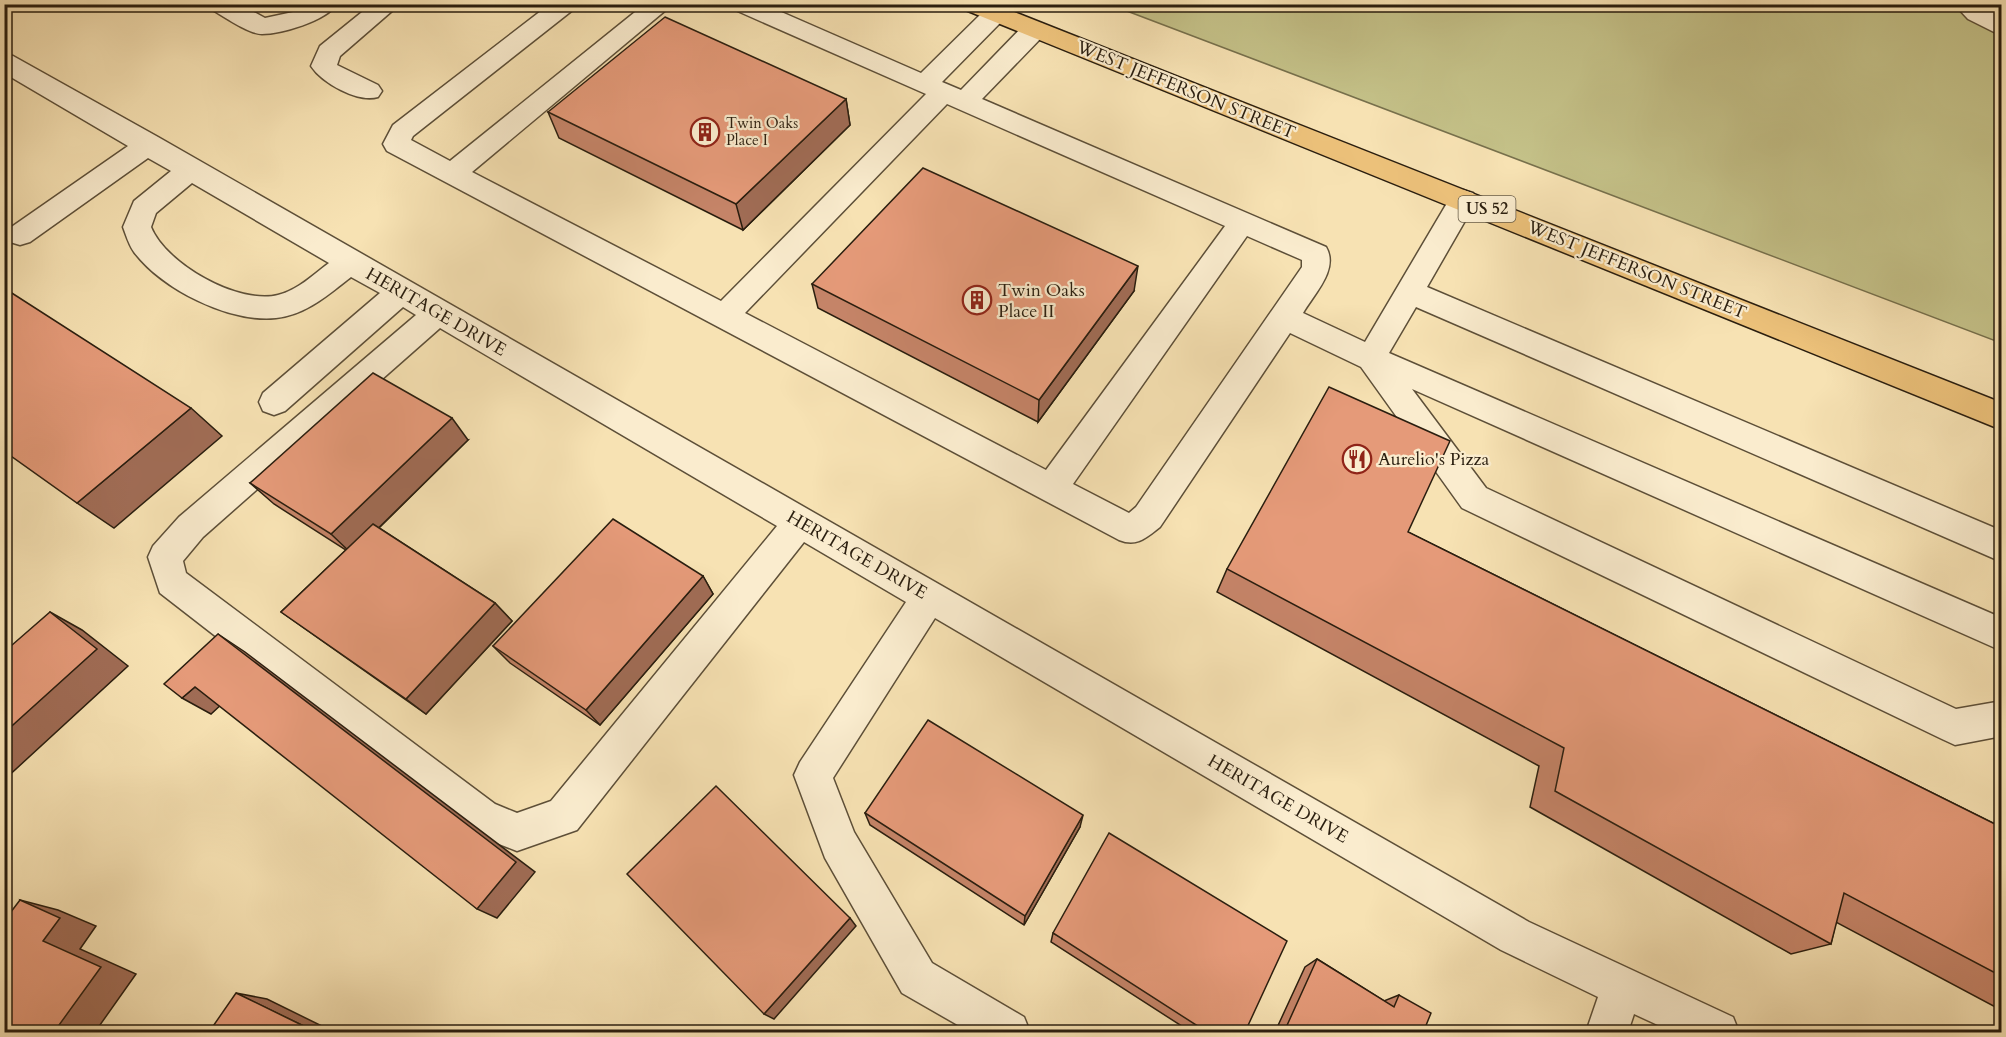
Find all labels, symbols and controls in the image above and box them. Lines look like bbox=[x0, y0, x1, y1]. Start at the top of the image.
street label: WEST JEFFERSON STREET bbox=[1072, 34, 1299, 145]
place label: Twin Oaks Place I bbox=[726, 113, 798, 150]
building icon: Twin Oaks Place I bbox=[689, 116, 721, 148]
road number: US 52 bbox=[1458, 196, 1516, 222]
street label: WEST JEFFERSON STREET bbox=[1523, 214, 1750, 325]
street label: HERITAGE DRIVE bbox=[361, 262, 511, 362]
place label: Twin Oaks Place II bbox=[998, 278, 1085, 324]
building icon: Twin Oaks Place II bbox=[961, 284, 993, 316]
restaurant icon: Aurelio's Pizza bbox=[1341, 443, 1373, 475]
place label: Aurelio's Pizza bbox=[1378, 447, 1490, 472]
street label: HERITAGE DRIVE bbox=[782, 505, 932, 605]
street label: HERITAGE DRIVE bbox=[1203, 749, 1353, 849]

